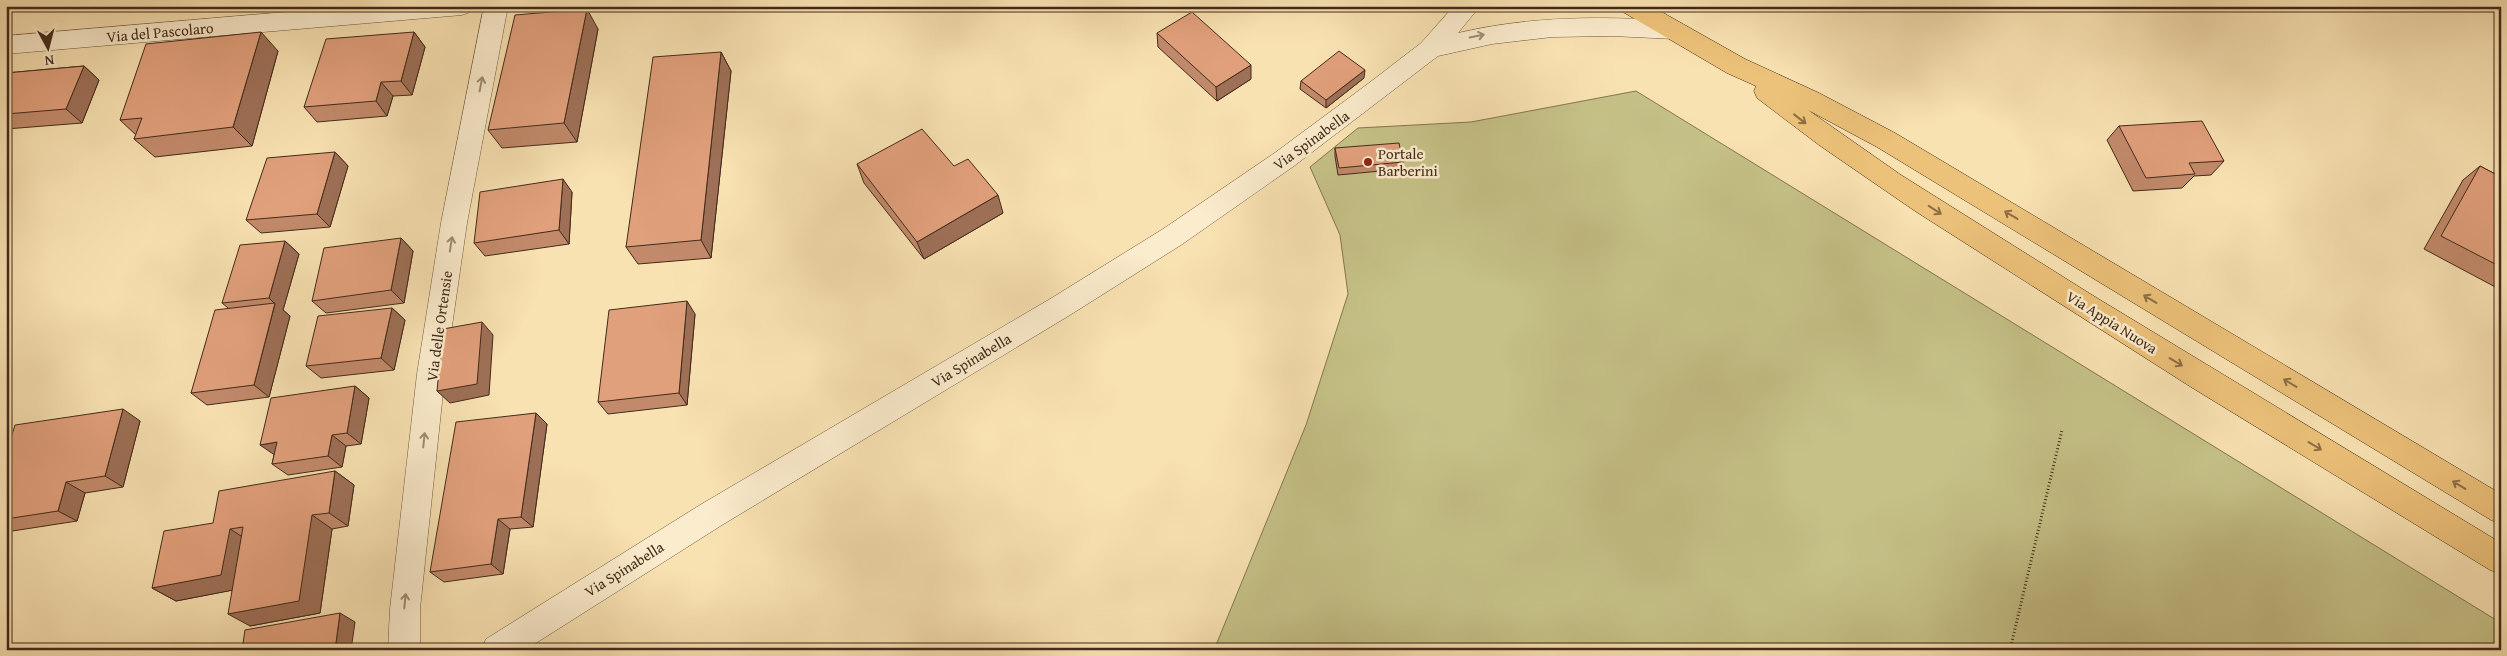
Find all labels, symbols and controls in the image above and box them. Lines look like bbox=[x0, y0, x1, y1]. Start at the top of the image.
street label: Via del Pascolaro bbox=[106, 17, 215, 47]
north arrow bbox=[22, 22, 72, 72]
one-way arrow bbox=[1469, 31, 1485, 41]
text: N bbox=[43, 50, 55, 71]
one-way arrow bbox=[477, 77, 486, 93]
street label: Via Spinabella bbox=[1268, 105, 1354, 175]
one-way arrow bbox=[1793, 114, 1807, 124]
place label: Portale Barberini bbox=[1378, 143, 1438, 181]
marker: Portale Barberini bbox=[1362, 156, 1374, 168]
one-way arrow bbox=[1927, 205, 1941, 215]
one-way arrow bbox=[2005, 210, 2019, 220]
one-way arrow bbox=[446, 236, 456, 252]
street label: Via delle Ortensie bbox=[421, 269, 457, 383]
street label: Via Appia Nuova bbox=[2062, 286, 2162, 358]
one-way arrow bbox=[2144, 294, 2158, 304]
street label: Via Spinabella bbox=[927, 328, 1015, 392]
one-way arrow bbox=[2169, 357, 2183, 367]
one-way arrow bbox=[2283, 377, 2297, 387]
one-way arrow bbox=[419, 432, 429, 448]
one-way arrow bbox=[2307, 442, 2321, 452]
one-way arrow bbox=[2452, 479, 2466, 489]
street label: Via Spinabella bbox=[580, 536, 668, 602]
one-way arrow bbox=[400, 593, 410, 609]

